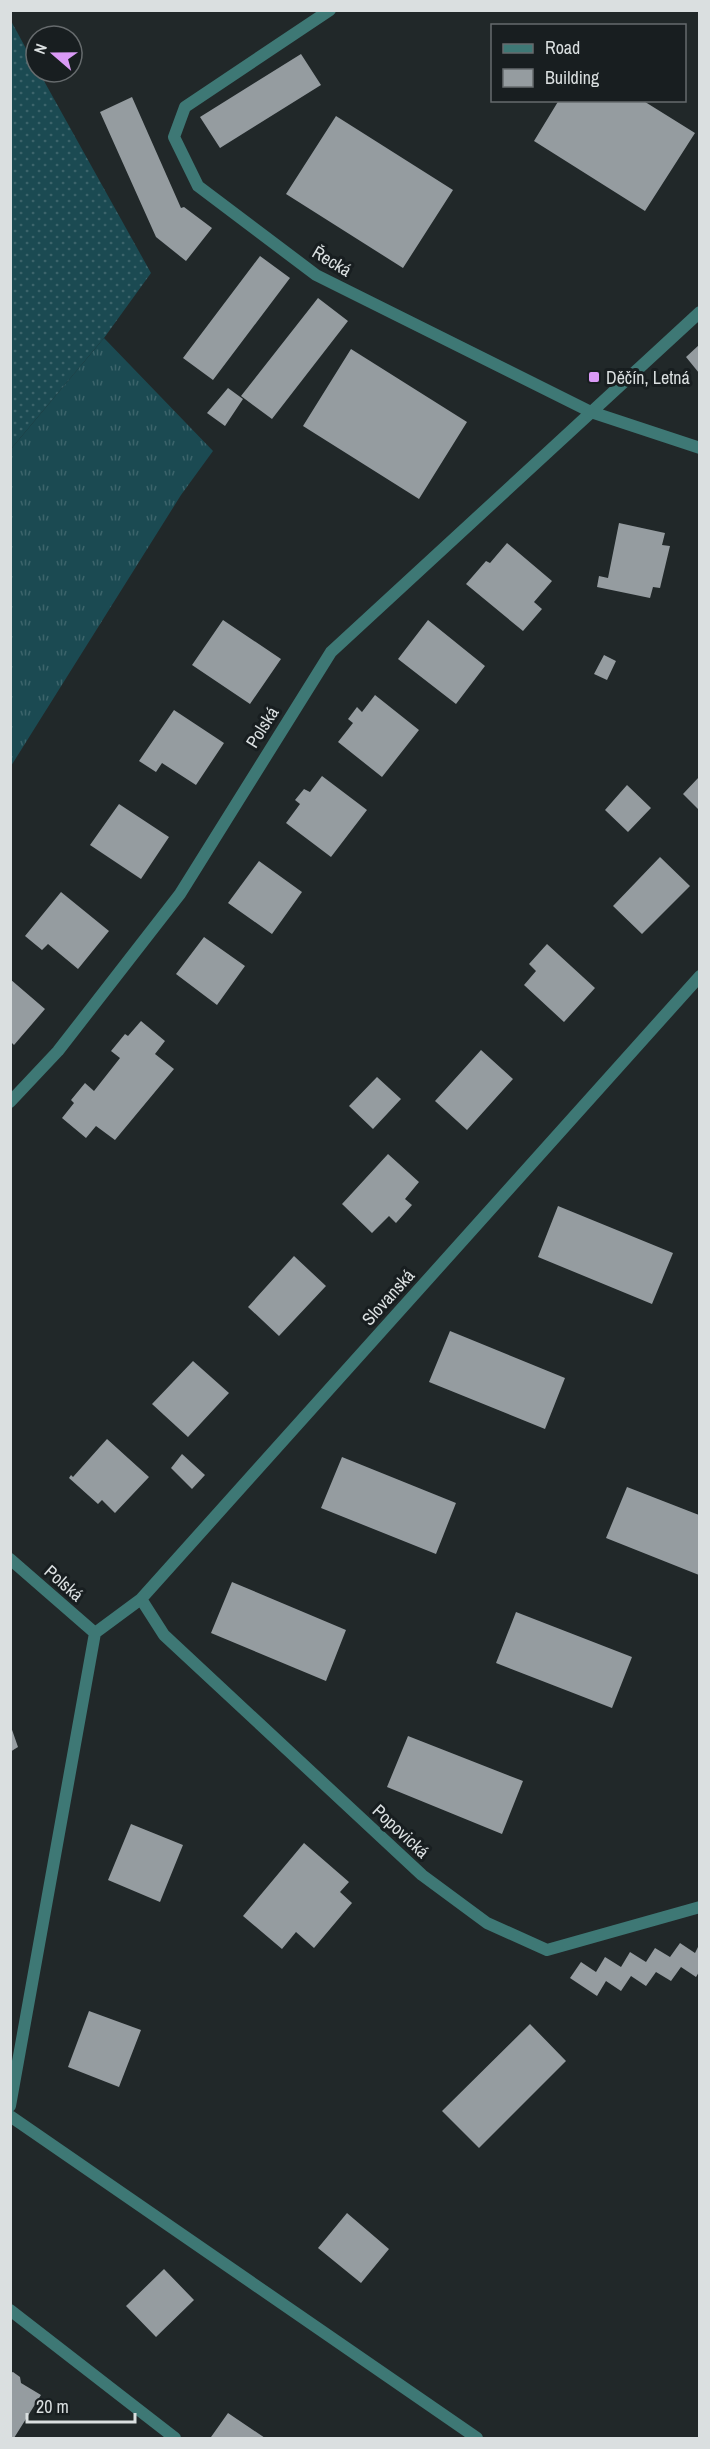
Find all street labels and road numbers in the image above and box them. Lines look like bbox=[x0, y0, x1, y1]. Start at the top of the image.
street label: Řecká bbox=[308, 240, 356, 282]
street label: Polská bbox=[240, 702, 284, 752]
street label: Slovanská bbox=[356, 1263, 420, 1331]
street label: Polská bbox=[39, 1559, 89, 1607]
street label: Popovická bbox=[367, 1798, 435, 1864]

